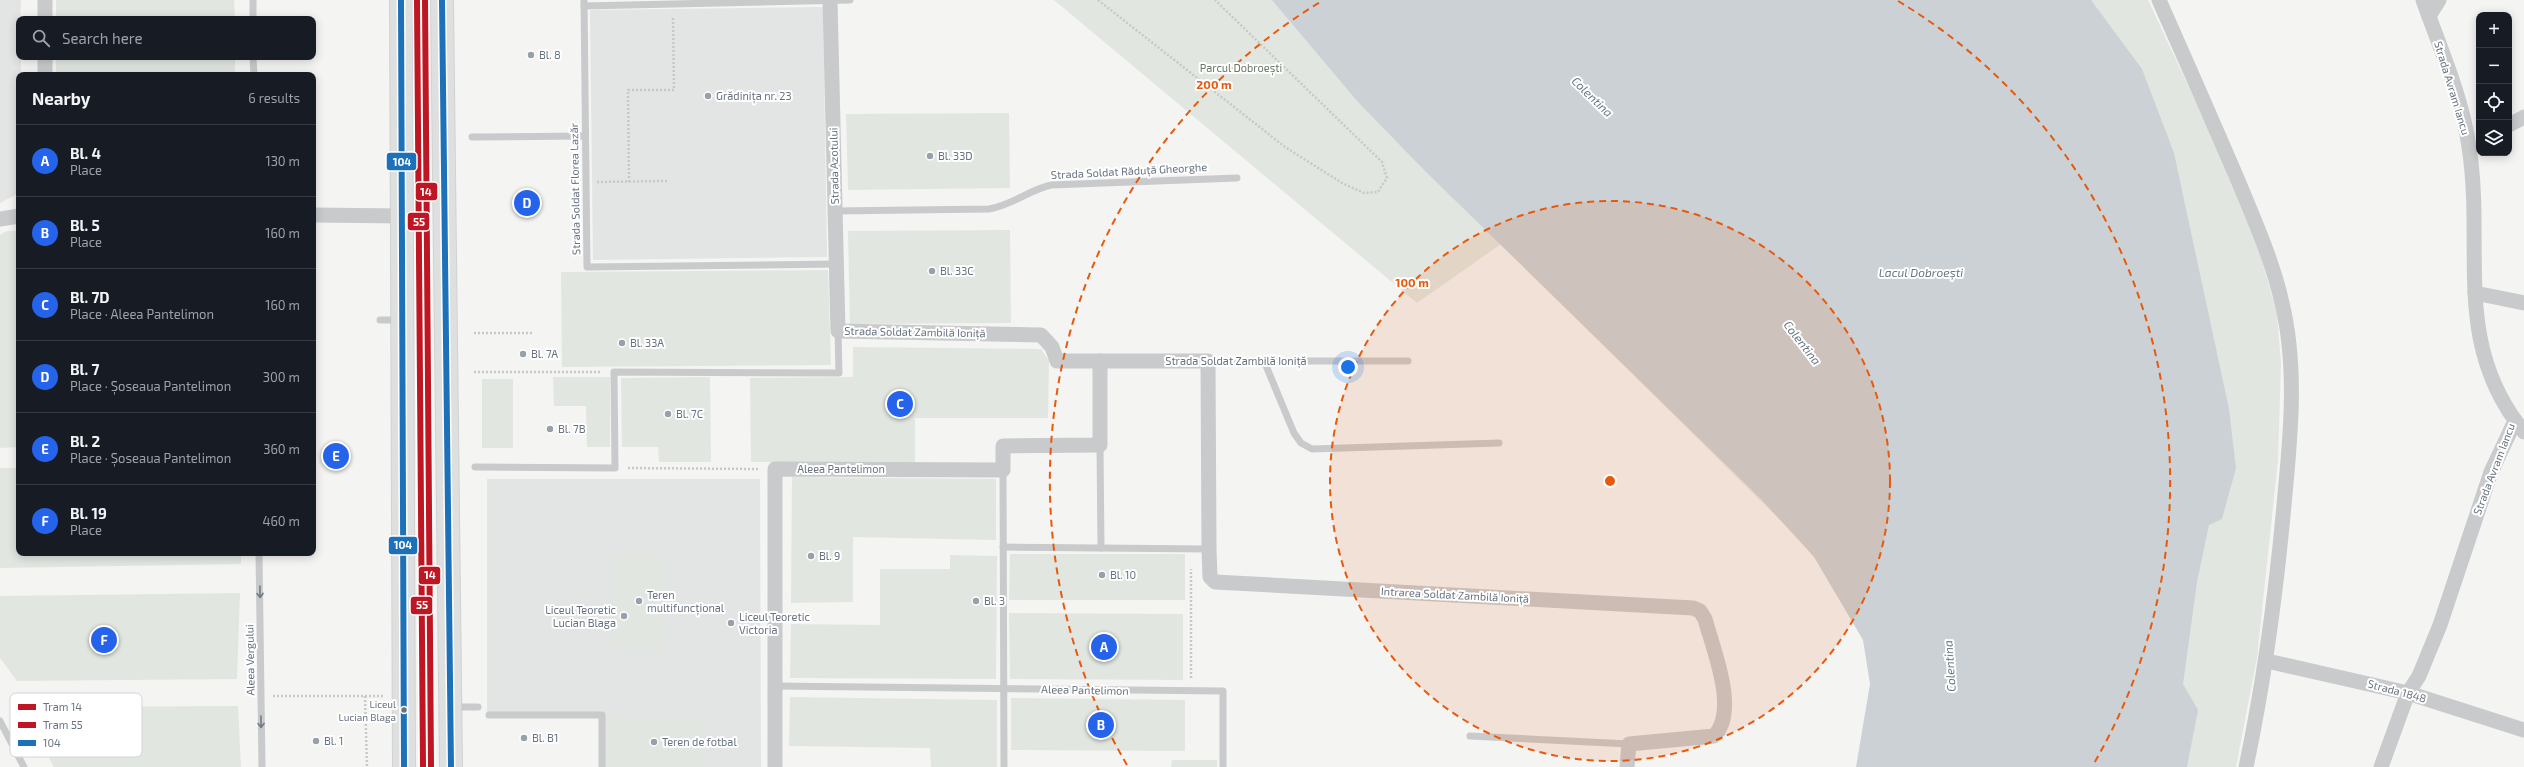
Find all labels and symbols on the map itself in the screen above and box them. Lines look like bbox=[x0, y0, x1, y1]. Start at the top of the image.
street label: Strada Avram Iancu bbox=[2432, 39, 2473, 136]
place label: Bl. 8 bbox=[539, 48, 561, 61]
marker: Bl. 8 bbox=[526, 50, 536, 60]
park label: Parcul Dobroești bbox=[1200, 61, 1282, 76]
water label: Colentina bbox=[1569, 73, 1616, 119]
text: 200 m bbox=[1196, 77, 1232, 91]
place label: Grădinița nr. 23 bbox=[716, 89, 792, 104]
marker: Grădinița nr. 23 bbox=[703, 91, 713, 101]
street label: Strada Soldat Florea Lazăr bbox=[567, 122, 582, 255]
street label: Strada Azotului bbox=[826, 128, 841, 204]
place label: Bl. 33D bbox=[938, 149, 973, 162]
marker: Bl. 33D bbox=[925, 151, 935, 161]
line badge: 104 bbox=[386, 152, 417, 171]
text: 104 bbox=[393, 155, 411, 168]
street label: Strada Soldat Răduță Gheorghe bbox=[1050, 160, 1208, 183]
line badge: 14 bbox=[415, 182, 438, 201]
text: 14 bbox=[420, 185, 432, 198]
pin: D bbox=[514, 188, 540, 218]
line badge: 55 bbox=[407, 212, 430, 231]
text: 55 bbox=[413, 215, 425, 228]
place label: Bl. 33C bbox=[940, 264, 974, 277]
water label: Lacul Dobroești bbox=[1879, 265, 1963, 281]
marker: Bl. 33C bbox=[927, 266, 937, 276]
text: 100 m bbox=[1395, 275, 1429, 289]
water label: Colentina bbox=[1781, 318, 1824, 367]
street label: Strada Soldat Zambilă Ioniță bbox=[844, 324, 986, 341]
place label: Bl. 33A bbox=[630, 336, 664, 349]
marker: Bl. 33A bbox=[617, 338, 627, 348]
place label: Bl. 7A bbox=[531, 347, 558, 360]
marker: Bl. 7A bbox=[518, 349, 528, 359]
street label: Strada Soldat Zambilă Ioniță bbox=[1165, 354, 1307, 369]
your location bbox=[1338, 357, 1358, 377]
pin: C bbox=[887, 389, 913, 419]
place label: Bl. 7C bbox=[676, 407, 703, 420]
marker: Bl. 7C bbox=[663, 409, 673, 419]
street label: Strada Avram Iancu bbox=[2470, 421, 2517, 517]
place label: Bl. 7B bbox=[558, 422, 586, 435]
marker: Bl. 7B bbox=[545, 424, 555, 434]
pin: E bbox=[323, 441, 349, 471]
street label: Aleea Pantelimon bbox=[797, 462, 885, 475]
centre of rings bbox=[1603, 474, 1617, 488]
line badge: 104 bbox=[388, 536, 418, 555]
text: 104 bbox=[394, 538, 412, 551]
place label: Bl. 9 bbox=[819, 549, 840, 562]
marker: Bl. 9 bbox=[806, 551, 816, 561]
line badge: 14 bbox=[418, 566, 441, 585]
text: 14 bbox=[424, 568, 436, 581]
place label: Bl. 10 bbox=[1110, 568, 1136, 581]
marker: Bl. 10 bbox=[1097, 570, 1107, 580]
street label: Intrarea Soldat Zambilă Ioniță bbox=[1380, 584, 1529, 607]
one-way arrow bbox=[256, 585, 264, 598]
place label: Teren multifuncțional bbox=[647, 588, 725, 616]
place label: Bl. 3 bbox=[984, 594, 1005, 607]
line badge: 55 bbox=[410, 596, 433, 615]
marker: Teren multifuncțional bbox=[634, 596, 644, 606]
marker: Bl. 3 bbox=[971, 596, 981, 606]
text: 55 bbox=[416, 598, 428, 611]
place label: Liceul Teoretic Lucian Blaga bbox=[545, 603, 616, 629]
place label: Liceul Teoretic Victoria bbox=[739, 610, 810, 636]
marker: Liceul Teoretic Lucian Blaga bbox=[619, 611, 629, 621]
marker: Liceul Teoretic Victoria bbox=[726, 618, 736, 628]
street label: Aleea Vergului bbox=[242, 624, 257, 696]
pin: F bbox=[91, 625, 117, 655]
pin: A bbox=[1091, 632, 1117, 662]
water label: Colentina bbox=[1940, 640, 1958, 692]
street label: Strada 1848 bbox=[2366, 676, 2428, 705]
street label: Aleea Pantelimon bbox=[1041, 682, 1129, 697]
legend bbox=[10, 693, 142, 757]
place label: Liceul Lucian Blaga bbox=[339, 698, 396, 723]
text: Tram 14 bbox=[43, 700, 82, 713]
marker: Liceul Lucian Blaga bbox=[399, 705, 409, 715]
pin: B bbox=[1088, 710, 1114, 740]
one-way arrow bbox=[257, 715, 265, 728]
text: Tram 55 bbox=[43, 718, 83, 731]
place label: Bl. B1 bbox=[532, 731, 558, 744]
marker: Bl. B1 bbox=[519, 733, 529, 743]
place label: Bl. 1 bbox=[324, 734, 343, 747]
place label: Teren de fotbal bbox=[662, 735, 737, 748]
text: 104 bbox=[43, 736, 61, 749]
marker: Bl. 1 bbox=[311, 736, 321, 746]
marker: Teren de fotbal bbox=[649, 737, 659, 747]

